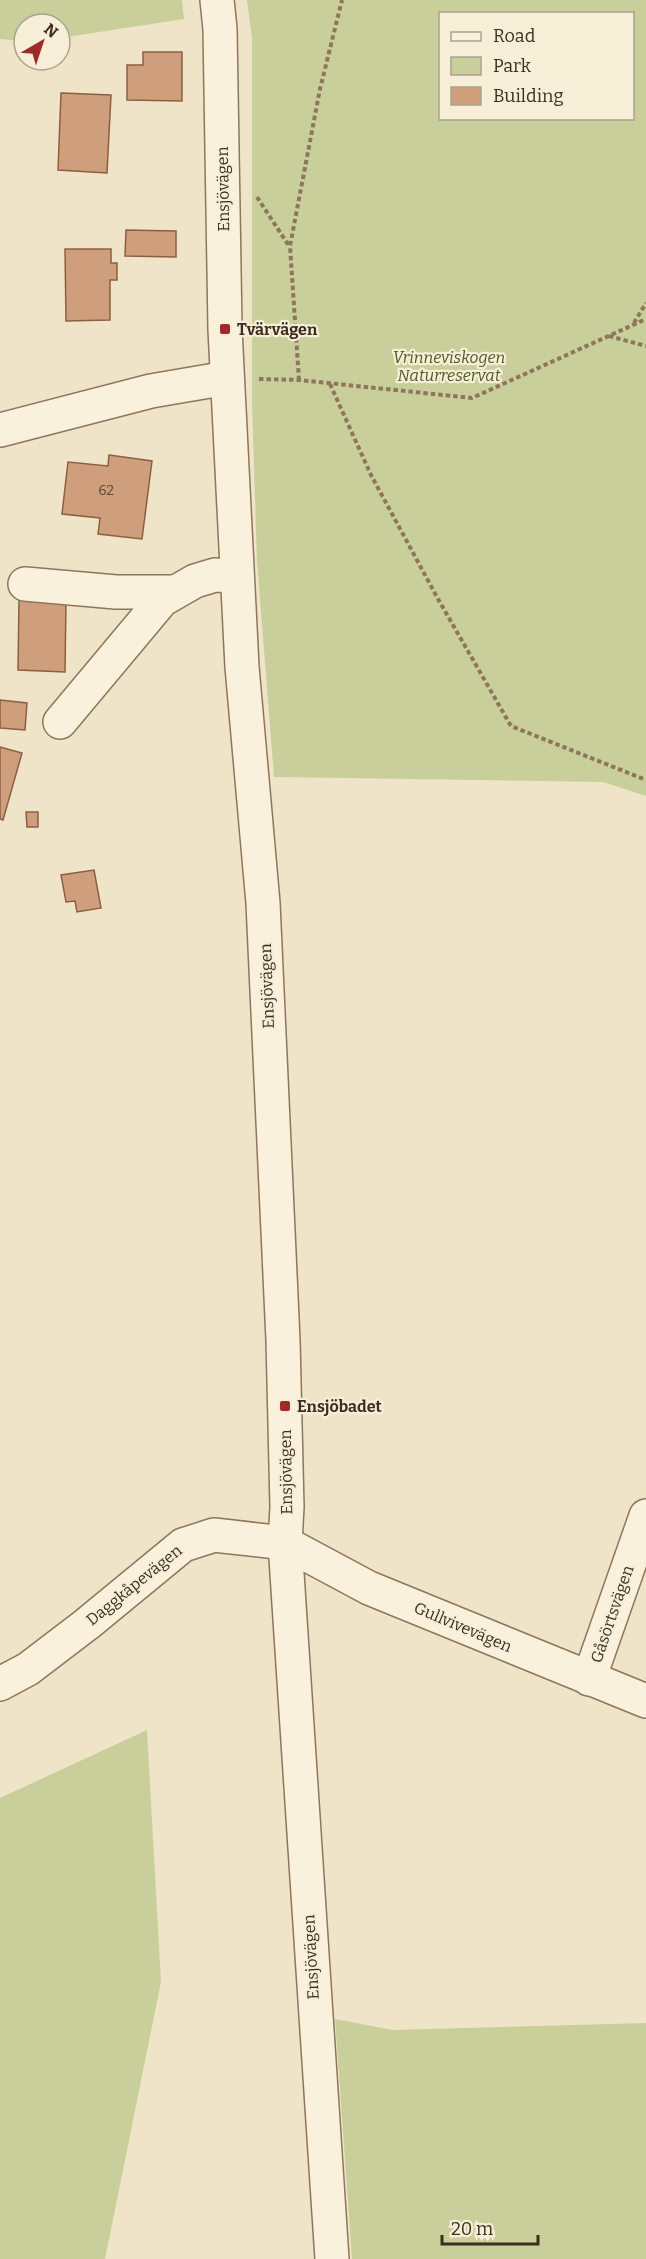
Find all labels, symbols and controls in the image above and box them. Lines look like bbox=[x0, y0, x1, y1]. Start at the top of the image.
north arrow bbox=[12, 12, 72, 72]
legend bbox=[439, 12, 634, 120]
text: N bbox=[40, 19, 62, 42]
text: Road bbox=[493, 25, 536, 47]
text: Park bbox=[493, 55, 532, 77]
text: Building bbox=[493, 85, 564, 107]
street label: Ensjövägen bbox=[213, 146, 233, 232]
place label: Tvärvägen bbox=[237, 320, 318, 339]
marker: Tvärvägen bbox=[218, 322, 232, 336]
park label: Vrinneviskogen Naturreservat bbox=[393, 348, 505, 385]
house number: 62 bbox=[98, 482, 114, 499]
street label: Ensjövägen bbox=[256, 943, 278, 1029]
place label: Ensjöbadet bbox=[297, 1397, 383, 1416]
marker: Ensjöbadet bbox=[278, 1399, 292, 1413]
street label: Ensjövägen bbox=[276, 1429, 296, 1515]
street label: Daggkåpevägen bbox=[82, 1541, 186, 1629]
street label: Gåsörtsvägen bbox=[586, 1563, 638, 1665]
street label: Gullvivevägen bbox=[411, 1598, 515, 1656]
street label: Ensjövägen bbox=[299, 1914, 323, 2000]
scale bar bbox=[442, 2208, 538, 2246]
text: 20 m bbox=[451, 2218, 493, 2240]

